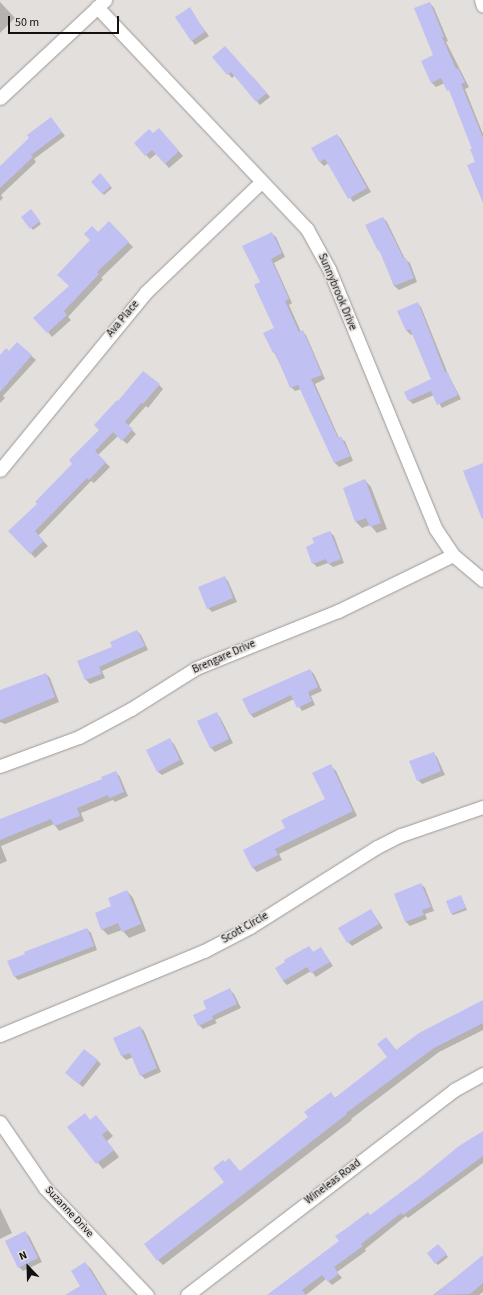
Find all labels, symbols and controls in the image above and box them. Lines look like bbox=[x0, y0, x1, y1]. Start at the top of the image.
scale bar bbox=[10, 8, 121, 34]
text: 50 m bbox=[15, 14, 39, 31]
street label: Sunnybrook Drive bbox=[315, 252, 359, 332]
street label: Ava Place bbox=[104, 298, 142, 340]
street label: Brengare Drive bbox=[190, 637, 258, 677]
street label: Scott Circle bbox=[219, 909, 271, 947]
street label: Wineleas Road bbox=[302, 1157, 364, 1207]
street label: Suzanne Drive bbox=[42, 1184, 96, 1240]
north arrow bbox=[8, 1247, 48, 1287]
text: N bbox=[17, 1247, 29, 1264]

